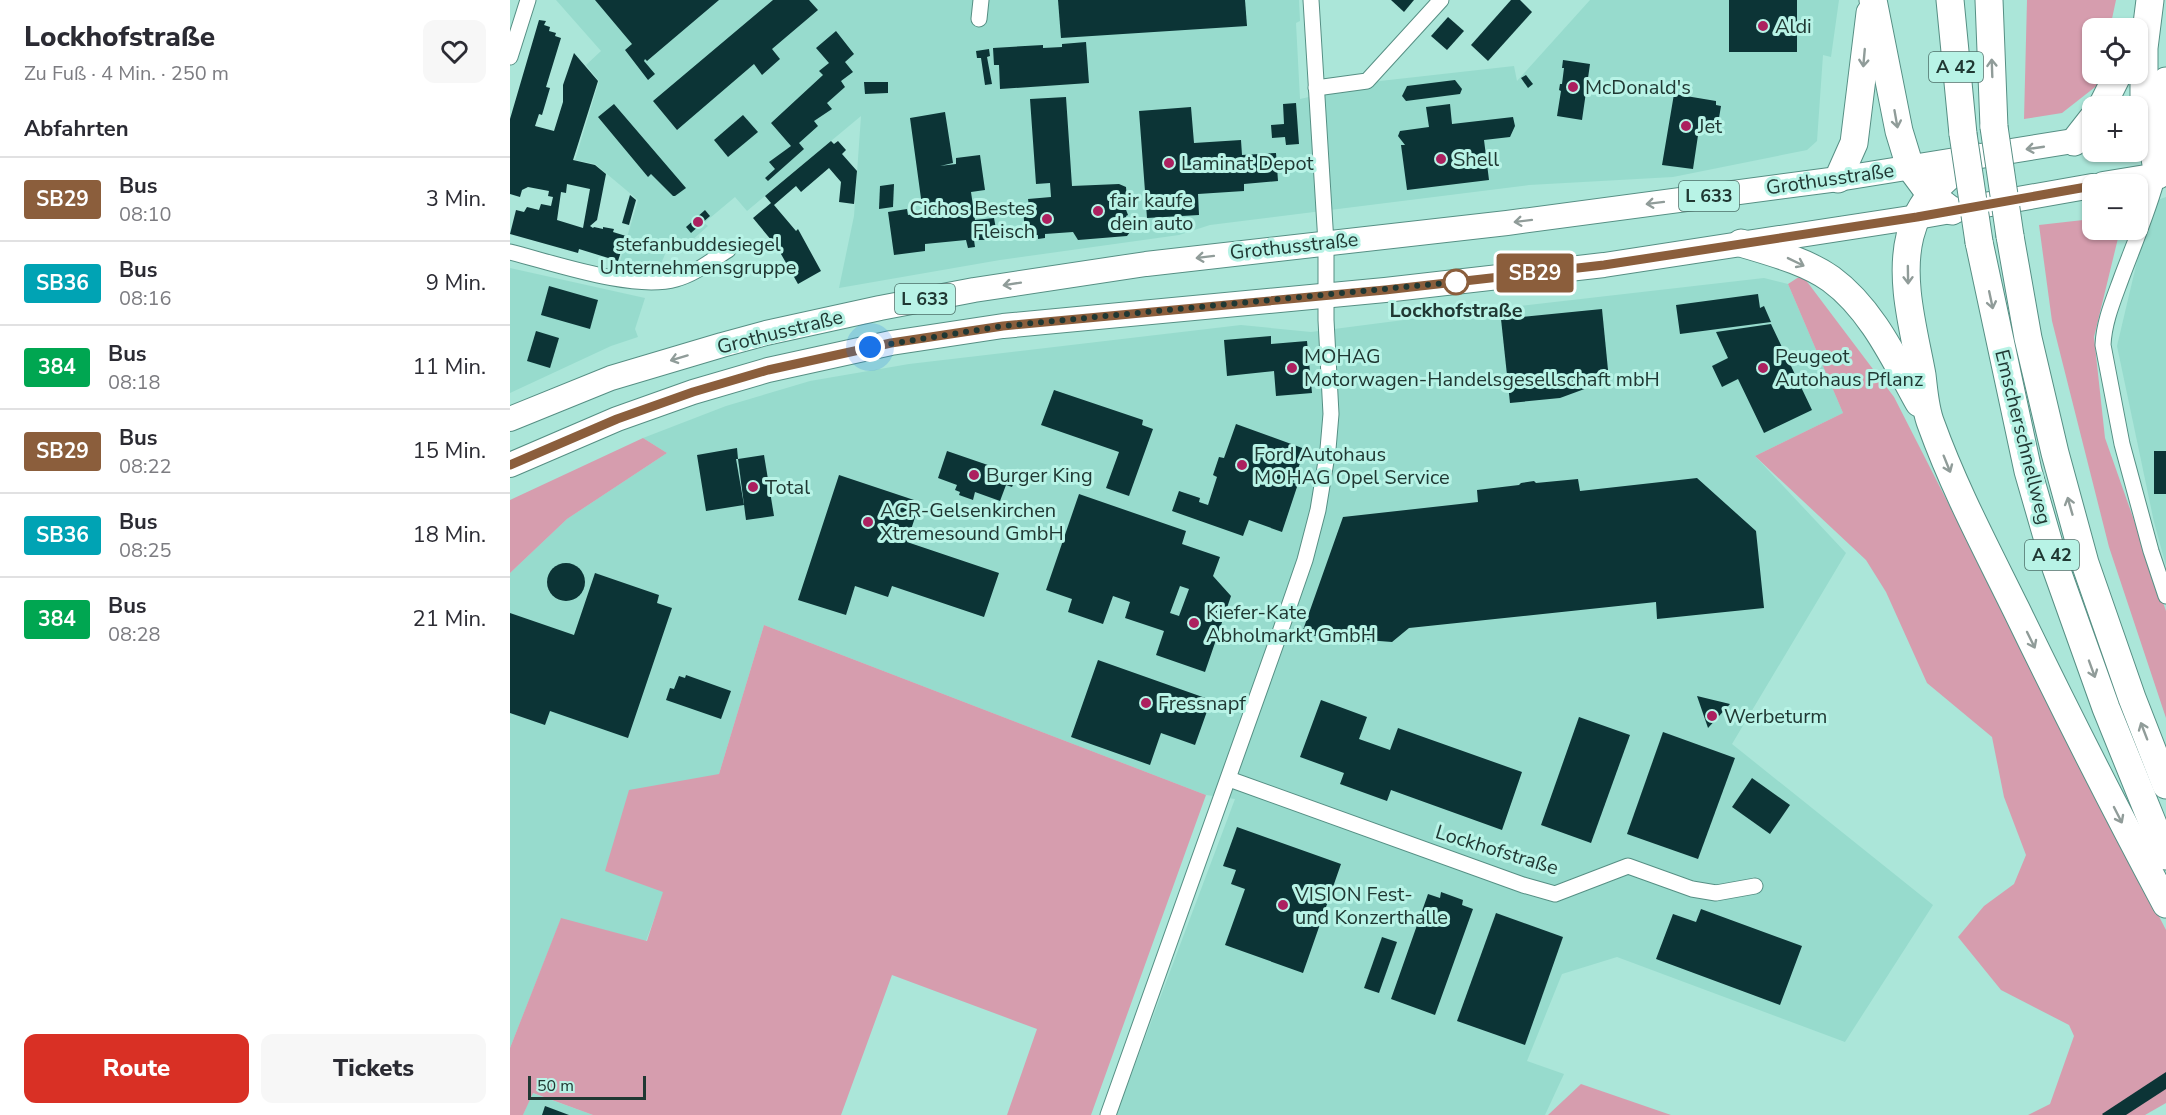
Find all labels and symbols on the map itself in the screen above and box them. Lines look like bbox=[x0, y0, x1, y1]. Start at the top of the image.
place label: Aldi bbox=[1775, 13, 1812, 40]
marker: Aldi bbox=[1756, 19, 1770, 33]
one-way arrow bbox=[1858, 47, 1869, 67]
road number: A 42 bbox=[1929, 52, 1983, 82]
one-way arrow bbox=[1986, 59, 1997, 79]
place label: McDonald's bbox=[1585, 74, 1691, 101]
marker: McDonald's bbox=[1566, 80, 1580, 94]
one-way arrow bbox=[1891, 109, 1902, 129]
place label: Jet bbox=[1697, 113, 1723, 140]
marker: Jet bbox=[1679, 119, 1693, 133]
one-way arrow bbox=[2025, 142, 2045, 153]
place label: Shell bbox=[1453, 146, 1499, 173]
place label: Laminat Depot bbox=[1181, 150, 1314, 177]
marker: Shell bbox=[1434, 152, 1448, 166]
marker: Laminat Depot bbox=[1162, 156, 1176, 170]
street label: Grothusstraße bbox=[1764, 157, 1896, 201]
road number: L 633 bbox=[1679, 181, 1739, 211]
place label: fair kaufe dein auto bbox=[1110, 187, 1193, 237]
place label: Cichos Bestes Fleisch bbox=[910, 195, 1035, 245]
one-way arrow bbox=[1646, 198, 1666, 209]
marker: fair kaufe dein auto bbox=[1091, 204, 1105, 218]
marker: Cichos Bestes Fleisch bbox=[1040, 212, 1054, 226]
marker: stefanbuddesiegel Unternehmensgruppe bbox=[691, 215, 705, 229]
one-way arrow bbox=[1514, 216, 1533, 227]
street label: Grothusstraße bbox=[1228, 226, 1360, 266]
place label: stefanbuddesiegel Unternehmensgruppe bbox=[600, 231, 796, 281]
one-way arrow bbox=[1196, 251, 1216, 262]
line badge: SB29 bbox=[1493, 254, 1577, 292]
one-way arrow bbox=[1786, 257, 1804, 268]
one-way arrow bbox=[1902, 264, 1913, 284]
marker: Lockhofstraße bbox=[1443, 269, 1469, 295]
one-way arrow bbox=[1003, 279, 1023, 290]
road number: L 633 bbox=[895, 284, 955, 314]
one-way arrow bbox=[1985, 290, 1997, 309]
place label: Lockhofstraße bbox=[1389, 297, 1523, 324]
street label: Grothusstraße bbox=[714, 303, 846, 361]
your location bbox=[855, 332, 885, 362]
place label: MOHAG Motorwagen-Handelsgesellschaft mbH bbox=[1304, 343, 1660, 393]
place label: Peugeot Autohaus Pflanz bbox=[1775, 343, 1923, 393]
street label: Emscherschnellweg bbox=[1988, 347, 2058, 527]
one-way arrow bbox=[670, 353, 689, 364]
marker: MOHAG Motorwagen-Handelsgesellschaft mbH bbox=[1285, 361, 1299, 375]
marker: Peugeot Autohaus Pflanz bbox=[1756, 361, 1770, 375]
place label: Ford Autohaus MOHAG Opel Service bbox=[1254, 441, 1450, 491]
one-way arrow bbox=[1942, 454, 1953, 473]
marker: Ford Autohaus MOHAG Opel Service bbox=[1235, 458, 1249, 472]
place label: Burger King bbox=[986, 462, 1093, 489]
marker: Burger King bbox=[967, 468, 981, 482]
place label: Total bbox=[765, 474, 810, 501]
marker: Total bbox=[746, 480, 760, 494]
place label: ACR-Gelsenkirchen Xtremesound GmbH bbox=[880, 497, 1064, 547]
one-way arrow bbox=[2063, 497, 2075, 516]
marker: ACR-Gelsenkirchen Xtremesound GmbH bbox=[861, 515, 875, 529]
road number: A 42 bbox=[2025, 540, 2079, 570]
place label: Kiefer-Kate Abholmarkt GmbH bbox=[1206, 599, 1376, 649]
marker: Kiefer-Kate Abholmarkt GmbH bbox=[1187, 616, 1201, 630]
one-way arrow bbox=[2026, 631, 2038, 649]
one-way arrow bbox=[2088, 659, 2099, 678]
place label: Fressnapf bbox=[1158, 690, 1246, 717]
marker: Fressnapf bbox=[1139, 696, 1153, 710]
place label: Werbeturm bbox=[1724, 703, 1827, 730]
marker: Werbeturm bbox=[1705, 709, 1719, 723]
one-way arrow bbox=[2138, 722, 2149, 741]
one-way arrow bbox=[2113, 805, 2124, 823]
street label: Lockhofstraße bbox=[1432, 818, 1562, 882]
place label: VISION Fest- und Konzerthalle bbox=[1294, 881, 1448, 931]
marker: VISION Fest- und Konzerthalle bbox=[1276, 898, 1290, 912]
scale bar bbox=[528, 1073, 646, 1100]

